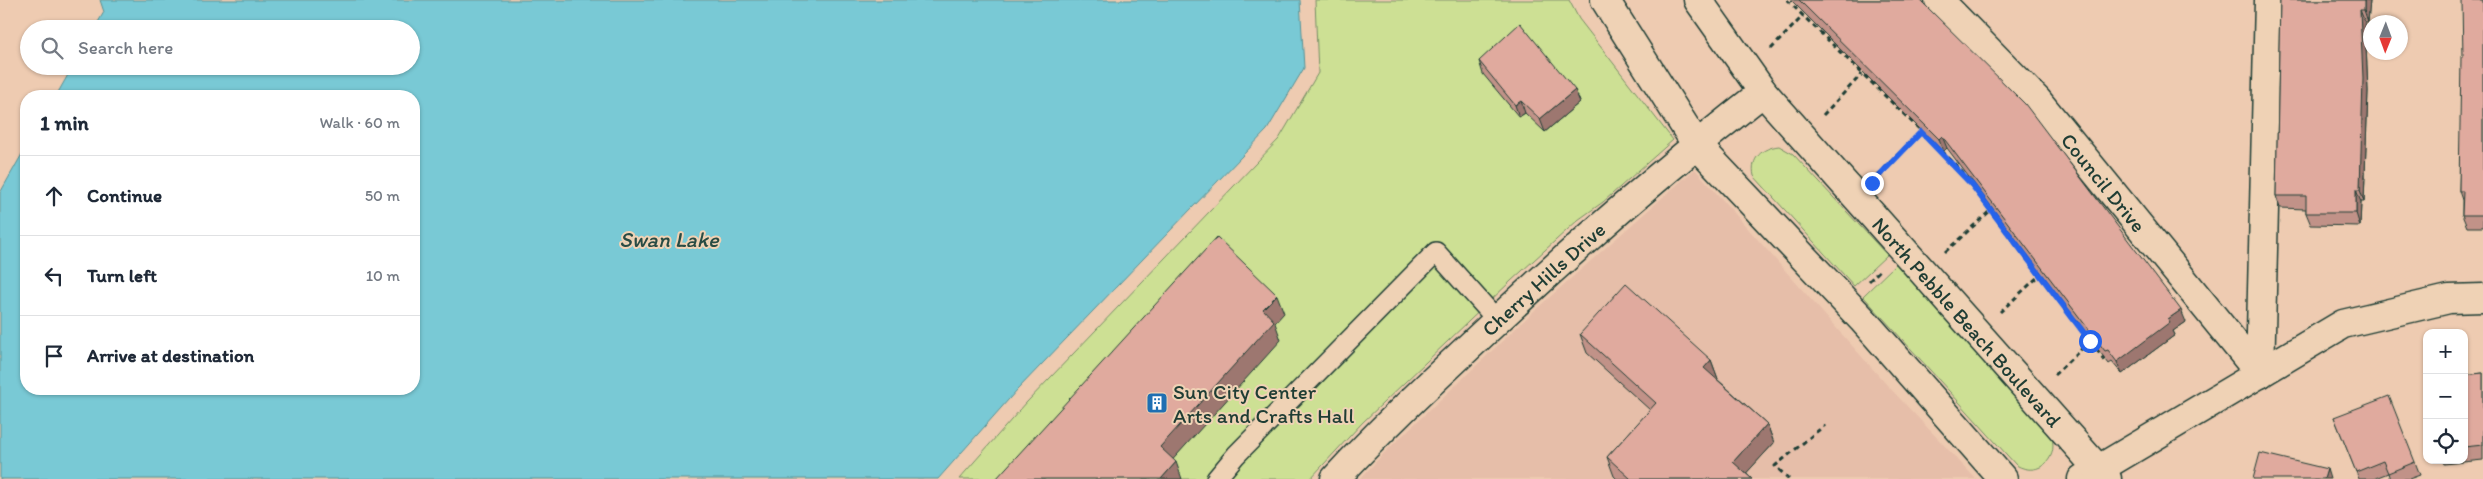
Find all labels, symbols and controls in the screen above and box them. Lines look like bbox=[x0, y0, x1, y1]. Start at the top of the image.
north arrow bbox=[2363, 15, 2408, 60]
search box bbox=[20, 20, 420, 75]
icon: search bbox=[38, 34, 66, 62]
text: Search here bbox=[78, 36, 173, 59]
text: 1 min bbox=[40, 110, 89, 135]
text: Walk · 60 m bbox=[319, 113, 400, 132]
street label: Council Drive bbox=[2056, 128, 2152, 237]
route end bbox=[1861, 172, 1884, 195]
icon: ahead bbox=[40, 182, 68, 210]
text: Continue bbox=[87, 184, 162, 207]
text: 50 m bbox=[365, 186, 400, 205]
street label: North Pebble Beach Boulevard bbox=[1867, 212, 2067, 432]
street label: Cherry Hills Drive bbox=[1476, 216, 1610, 341]
water label: Swan Lake bbox=[619, 226, 720, 253]
icon: left bbox=[40, 262, 68, 290]
text: Turn left bbox=[87, 264, 157, 287]
text: 10 m bbox=[366, 266, 400, 285]
map controls bbox=[2423, 329, 2468, 464]
button: + bbox=[2423, 329, 2468, 374]
route start bbox=[2079, 330, 2102, 353]
icon: arrive bbox=[40, 342, 68, 370]
text: Arrive at destination bbox=[87, 344, 254, 367]
button: − bbox=[2423, 374, 2468, 419]
place label: Sun City Center Arts and Crafts Hall bbox=[1173, 379, 1355, 428]
building icon: Sun City Center Arts and Crafts Hall bbox=[1145, 391, 1169, 415]
button: locate bbox=[2423, 419, 2468, 464]

